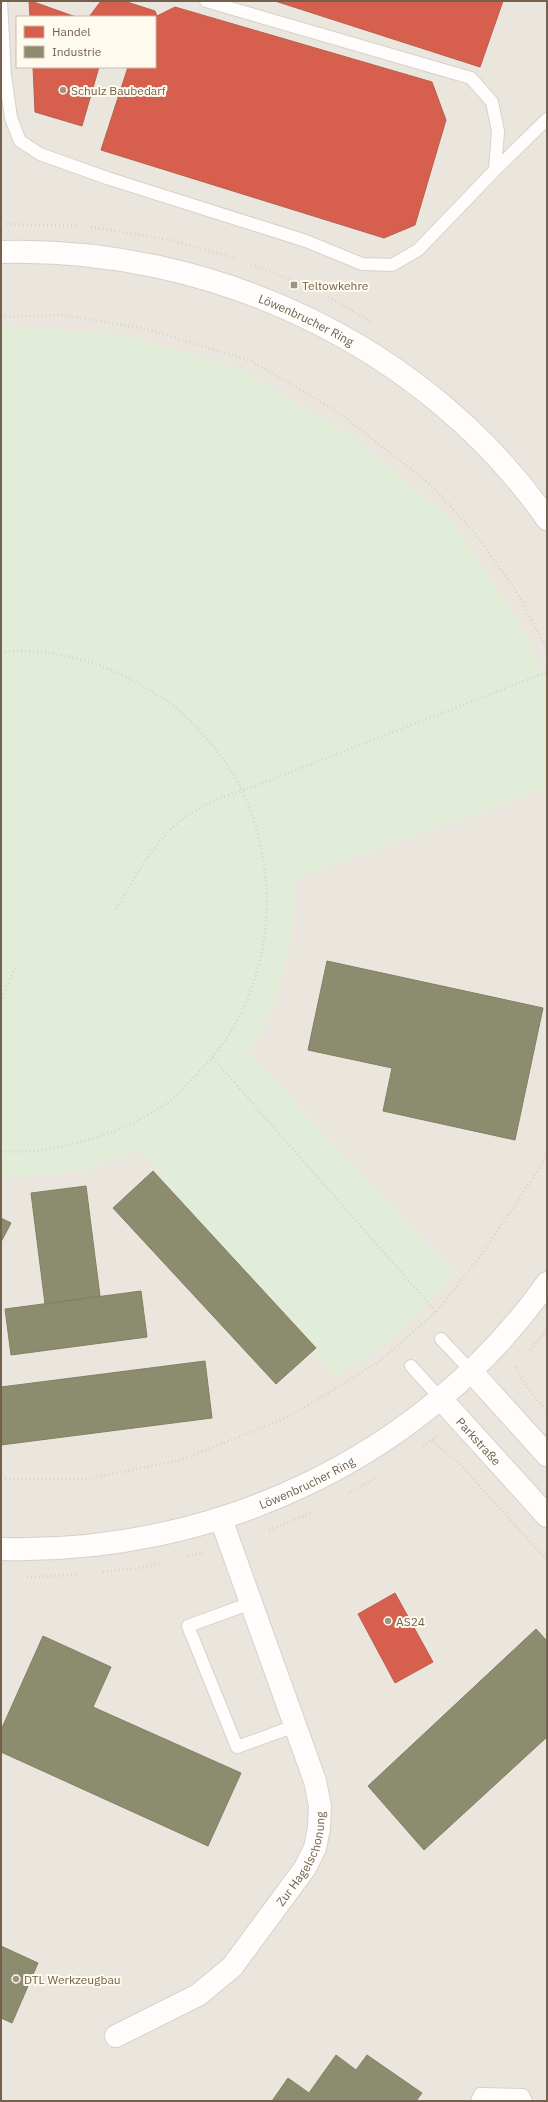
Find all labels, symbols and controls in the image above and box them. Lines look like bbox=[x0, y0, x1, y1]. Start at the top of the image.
legend bbox=[16, 16, 156, 68]
text: Handel bbox=[52, 24, 91, 39]
text: Industrie bbox=[52, 44, 102, 59]
place label: Schulz Baubedarf bbox=[71, 83, 166, 98]
marker: Schulz Baubedarf bbox=[58, 85, 68, 95]
place label: Teltowkehre bbox=[302, 278, 369, 293]
marker: Teltowkehre bbox=[289, 280, 299, 290]
street label: Löwenbrucher Ring bbox=[257, 290, 357, 349]
street label: Parkstraße bbox=[454, 1414, 505, 1468]
street label: Löwenbrucher Ring bbox=[257, 1453, 357, 1512]
place label: AS24 bbox=[396, 1614, 425, 1629]
marker: AS24 bbox=[383, 1616, 393, 1626]
street label: Zur Hagelschonung bbox=[272, 1810, 327, 1909]
place label: DTL Werkzeugbau bbox=[24, 1972, 121, 1987]
marker: DTL Werkzeugbau bbox=[11, 1974, 21, 1984]

